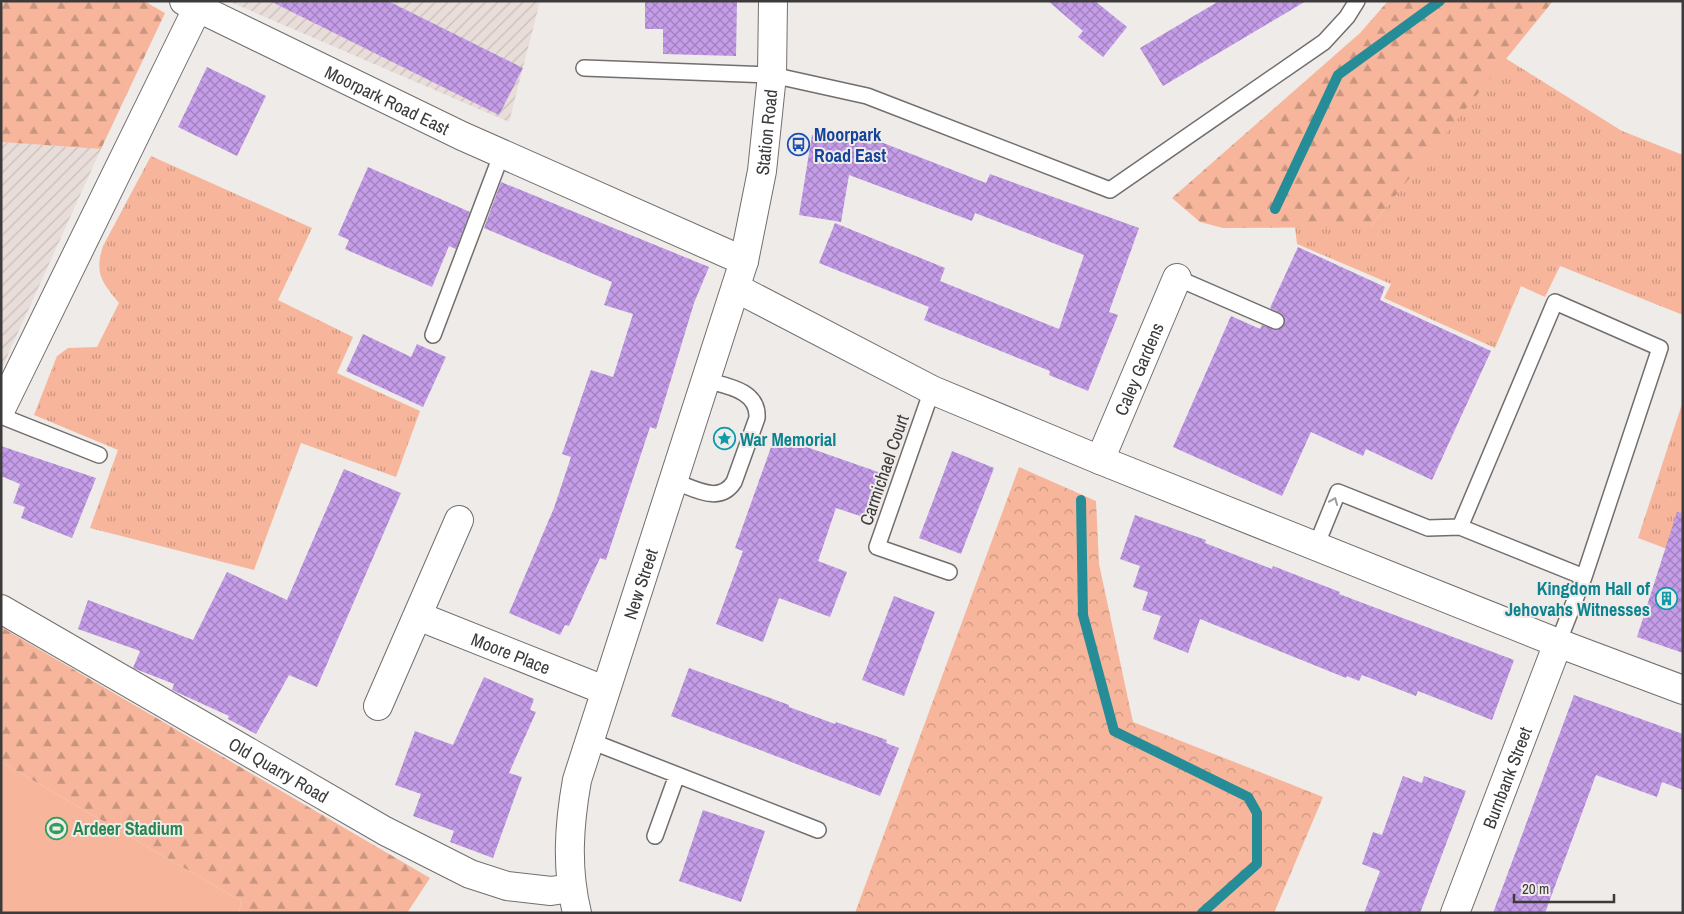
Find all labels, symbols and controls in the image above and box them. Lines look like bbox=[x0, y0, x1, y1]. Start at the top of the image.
street label: Moorpark Road East bbox=[321, 59, 454, 141]
street label: Station Road bbox=[749, 88, 783, 176]
place label: Moorpark Road East bbox=[814, 122, 886, 168]
bus stop icon: Moorpark Road East bbox=[786, 132, 810, 156]
street label: Caley Gardens bbox=[1108, 319, 1169, 419]
street label: Carmichael Court bbox=[853, 411, 915, 529]
place icon: War Memorial bbox=[712, 427, 736, 451]
place label: War Memorial bbox=[740, 427, 836, 452]
one-way arrow bbox=[1328, 497, 1339, 506]
street label: New Street bbox=[617, 545, 663, 623]
place label: Kingdom Hall of Jehovahs Witnesses bbox=[1505, 576, 1650, 622]
building icon: Kingdom Hall of Jehovahs Witnesses bbox=[1654, 586, 1678, 610]
street label: Moore Place bbox=[468, 626, 554, 680]
street label: Burnbank Street bbox=[1476, 723, 1537, 832]
street label: Old Quarry Road bbox=[224, 731, 333, 808]
sports icon: Ardeer Stadium bbox=[45, 816, 69, 840]
place label: Ardeer Stadium bbox=[73, 816, 183, 841]
scale bar bbox=[1514, 872, 1614, 904]
text: 20 m bbox=[1522, 878, 1549, 899]

